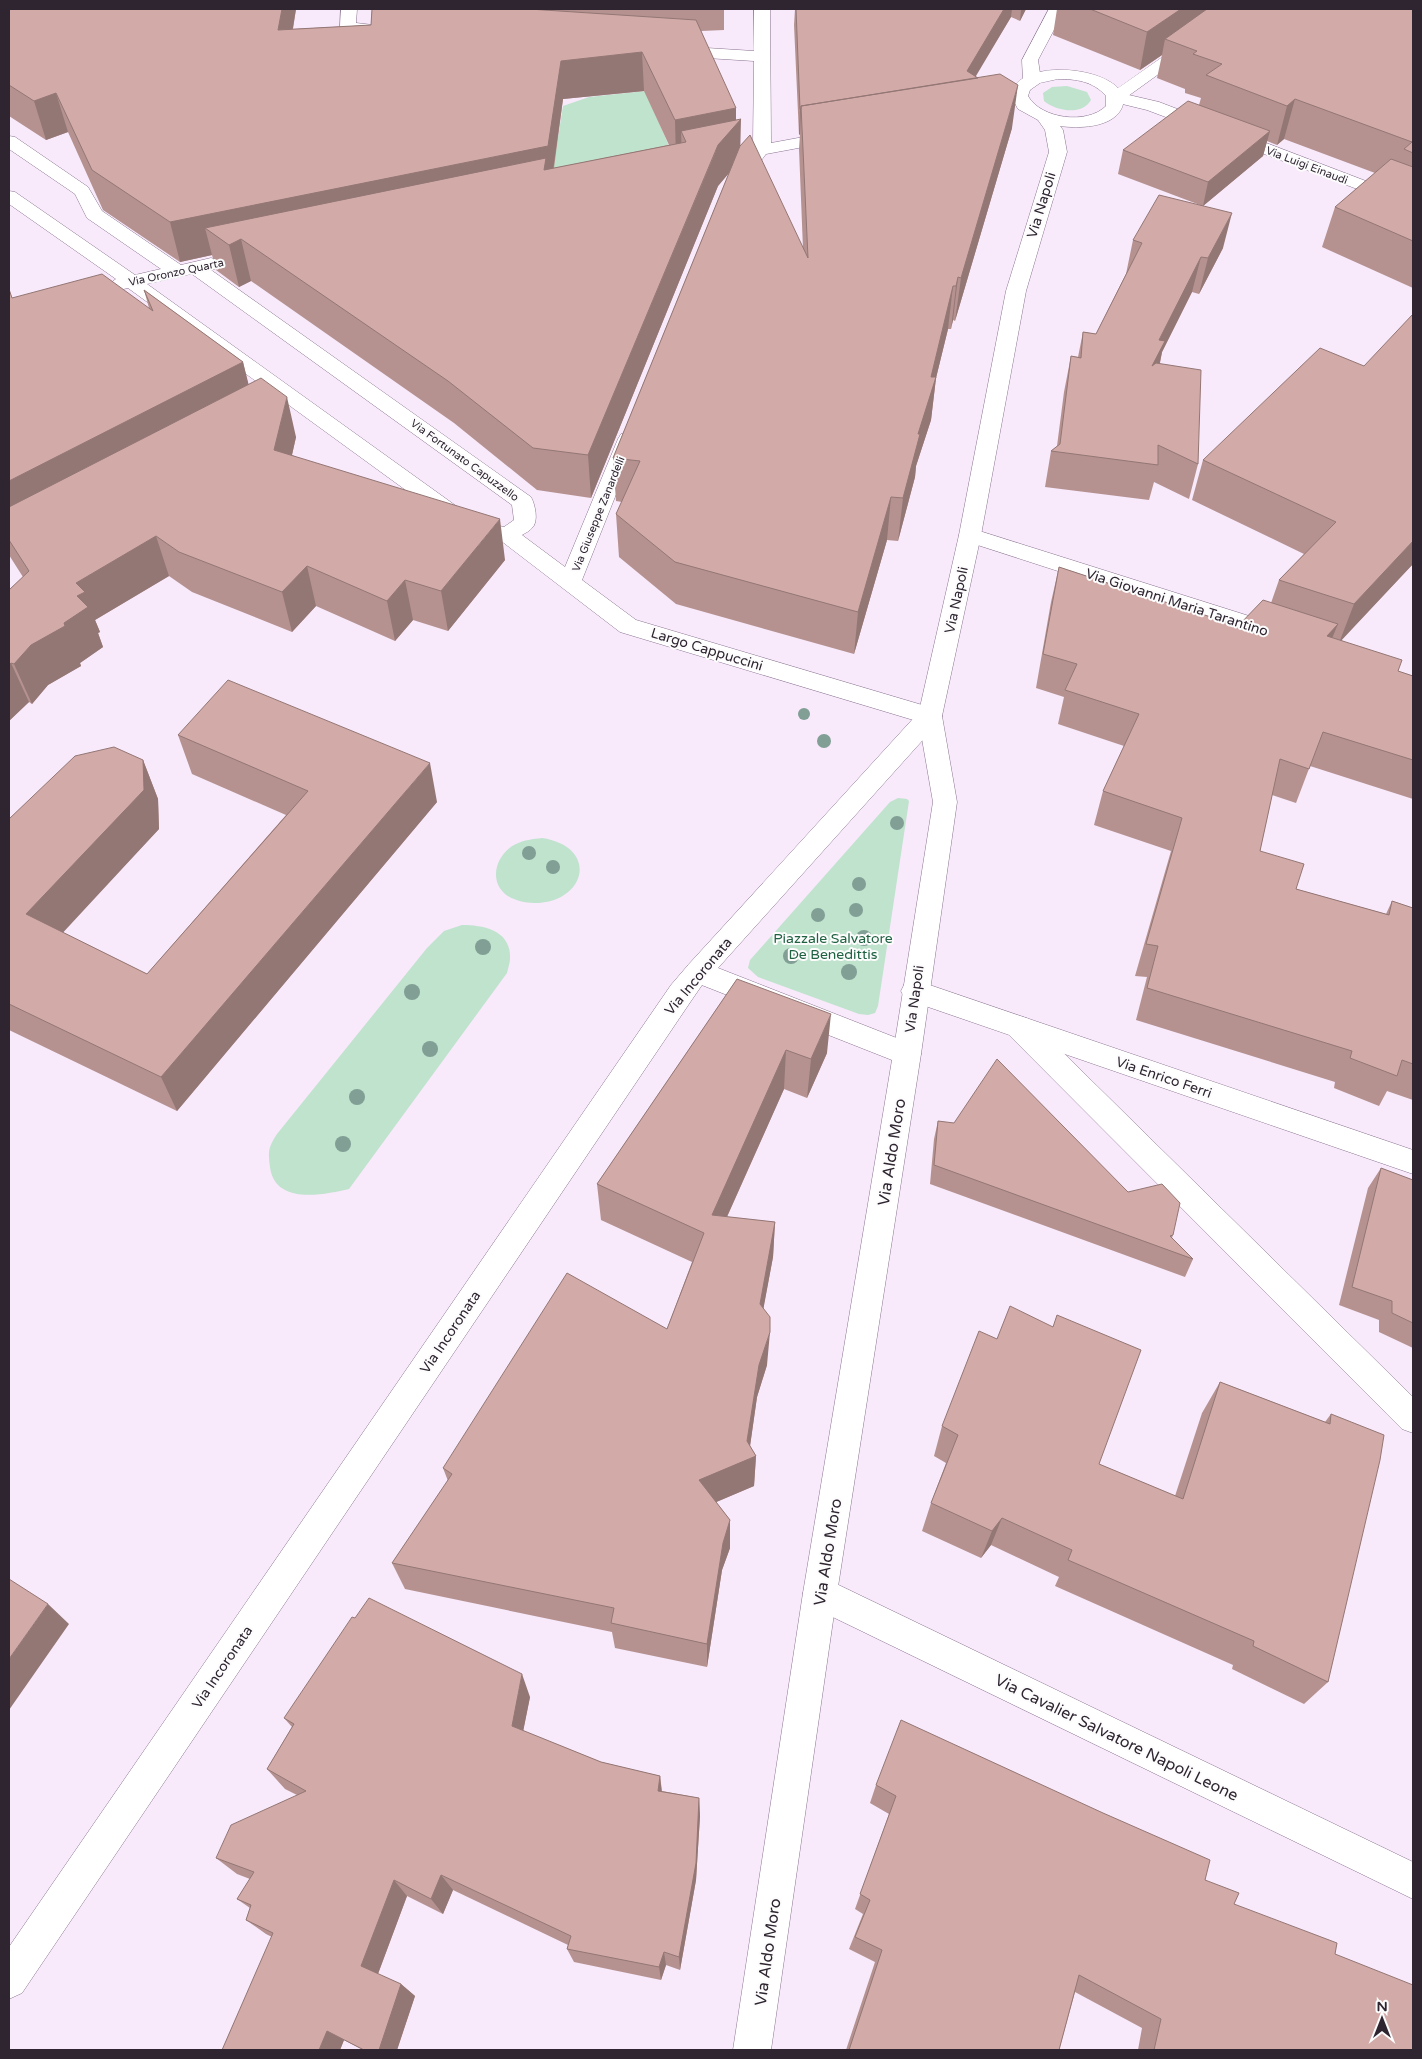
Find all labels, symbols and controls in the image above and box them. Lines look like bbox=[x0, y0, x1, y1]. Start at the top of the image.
street label: Via Luigi Einaudi bbox=[1264, 144, 1350, 187]
street label: Via Napoli bbox=[1023, 170, 1060, 240]
street label: Via Oronzo Quarta bbox=[127, 256, 225, 289]
street label: Via Fortunato Capuzzello bbox=[408, 417, 522, 504]
street label: Via Giuseppe Zanardelli bbox=[569, 455, 628, 574]
street label: Via Napoli bbox=[941, 565, 972, 635]
street label: Via Giovanni Maria Tarantino bbox=[1083, 565, 1270, 640]
street label: Largo Cappuccini bbox=[649, 624, 765, 675]
park label: Piazzale Salvatore De Benedittis bbox=[773, 930, 893, 963]
street label: Via Incoronata bbox=[661, 934, 736, 1019]
street label: Via Napoli bbox=[901, 964, 928, 1034]
street label: Via Enrico Ferri bbox=[1114, 1053, 1214, 1102]
street label: Via Aldo Moro bbox=[874, 1097, 910, 1207]
street label: Via Incoronata bbox=[417, 1288, 484, 1377]
street label: Via Aldo Moro bbox=[810, 1497, 846, 1607]
street label: Via Incoronata bbox=[189, 1623, 256, 1712]
street label: Via Cavalier Salvatore Napoli Leone bbox=[992, 1670, 1241, 1806]
street label: Via Aldo Moro bbox=[751, 1897, 785, 2007]
north arrow bbox=[1357, 1994, 1407, 2044]
text: N bbox=[1376, 1998, 1388, 2015]

